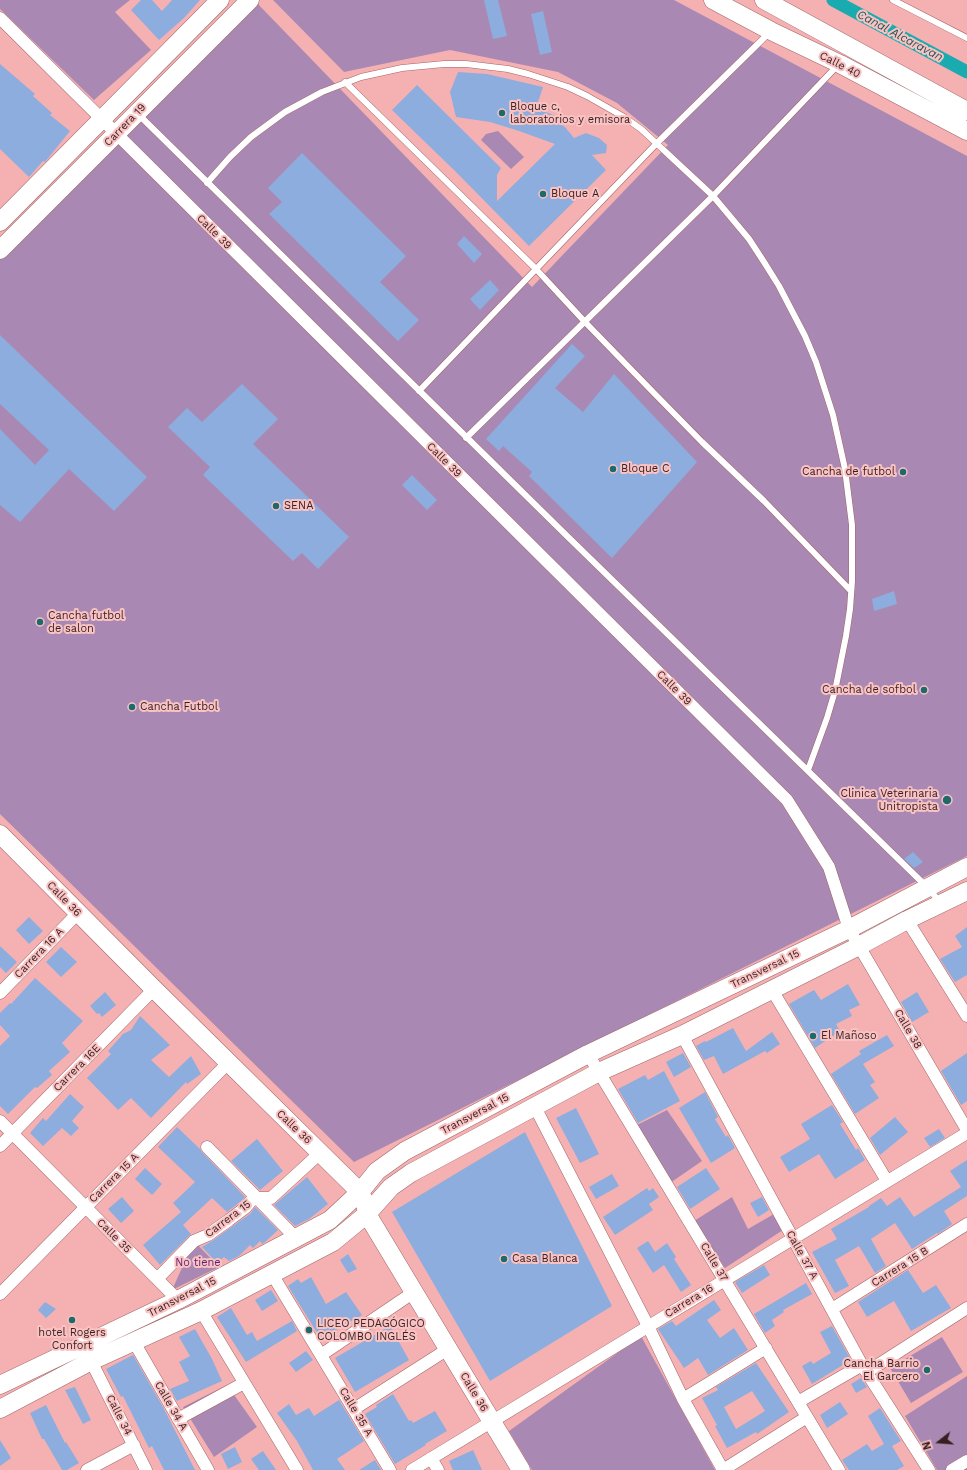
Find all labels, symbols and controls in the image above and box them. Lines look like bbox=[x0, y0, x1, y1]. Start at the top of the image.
water label: Canal Alcaravan bbox=[855, 7, 945, 65]
street label: Calle 40 bbox=[817, 49, 863, 81]
place label: Bloque c, laboratorios y emisora bbox=[510, 100, 630, 126]
street label: Carrera 19 bbox=[101, 101, 149, 149]
marker: Bloque c, laboratorios y emisora bbox=[497, 108, 507, 118]
place label: Bloque A bbox=[551, 187, 599, 201]
marker: Bloque A bbox=[538, 189, 548, 199]
street label: Calle 39 bbox=[194, 212, 234, 252]
street label: Calle 39 bbox=[424, 440, 464, 480]
place label: Bloque C bbox=[621, 462, 669, 476]
marker: Bloque C bbox=[608, 464, 618, 474]
place label: Cancha de futbol bbox=[802, 465, 895, 479]
marker: Cancha de futbol bbox=[898, 467, 908, 477]
place label: SENA bbox=[284, 499, 313, 513]
marker: SENA bbox=[271, 501, 281, 511]
place label: Cancha futbol de salon bbox=[48, 609, 124, 635]
marker: Cancha futbol de salon bbox=[35, 617, 45, 627]
street label: Calle 39 bbox=[654, 668, 694, 708]
place label: Cancha de sofbol bbox=[822, 683, 916, 697]
marker: Cancha de sofbol bbox=[919, 685, 929, 695]
place label: Cancha Futbol bbox=[140, 700, 218, 714]
marker: Cancha Futbol bbox=[127, 702, 137, 712]
place label: Clinica Veterinaria Unitropista bbox=[840, 787, 938, 813]
marker: Clinica Veterinaria Unitropista bbox=[941, 794, 953, 806]
street label: Calle 36 bbox=[44, 879, 84, 919]
street label: Carrera 16 A bbox=[12, 925, 66, 981]
street label: Transversal 15 bbox=[728, 947, 802, 991]
street label: Calle 38 bbox=[891, 1007, 925, 1051]
place label: El Mañoso bbox=[821, 1029, 876, 1043]
marker: El Mañoso bbox=[808, 1031, 818, 1041]
street label: Carrera 16E bbox=[51, 1042, 103, 1094]
street label: Transversal 15 bbox=[439, 1091, 511, 1137]
street label: Calle 36 bbox=[274, 1107, 314, 1147]
street label: Carrera 15 A bbox=[86, 1150, 142, 1206]
street label: Carrera 15 bbox=[202, 1198, 254, 1240]
street label: Calle 35 bbox=[94, 1216, 134, 1256]
street label: Calle 37 A bbox=[783, 1228, 821, 1282]
street label: Calle 37 bbox=[697, 1240, 731, 1284]
street label: Carrera 15 B bbox=[869, 1244, 931, 1290]
place label: Casa Blanca bbox=[512, 1252, 578, 1266]
marker: Casa Blanca bbox=[499, 1254, 509, 1264]
park label: No tiene bbox=[175, 1256, 221, 1270]
street label: Transversal 15 bbox=[146, 1274, 218, 1320]
street label: Carrera 16 bbox=[662, 1281, 716, 1321]
marker: hotel Rogers Confort bbox=[67, 1315, 77, 1325]
place label: LICEO PEDAGÓGICO COLOMBO INGLÉS bbox=[317, 1317, 425, 1343]
marker: LICEO PEDAGÓGICO COLOMBO INGLÉS bbox=[304, 1325, 314, 1335]
place label: hotel Rogers Confort bbox=[38, 1326, 106, 1352]
place label: Cancha Barrio El Garcero bbox=[844, 1357, 919, 1383]
marker: Cancha Barrio El Garcero bbox=[922, 1365, 932, 1375]
street label: Calle 36 bbox=[457, 1370, 491, 1414]
street label: Calle 34 A bbox=[152, 1379, 190, 1433]
street label: Calle 35 A bbox=[336, 1385, 376, 1439]
street label: Calle 34 bbox=[103, 1393, 135, 1437]
north arrow bbox=[919, 1422, 959, 1462]
text: N bbox=[920, 1440, 934, 1451]

